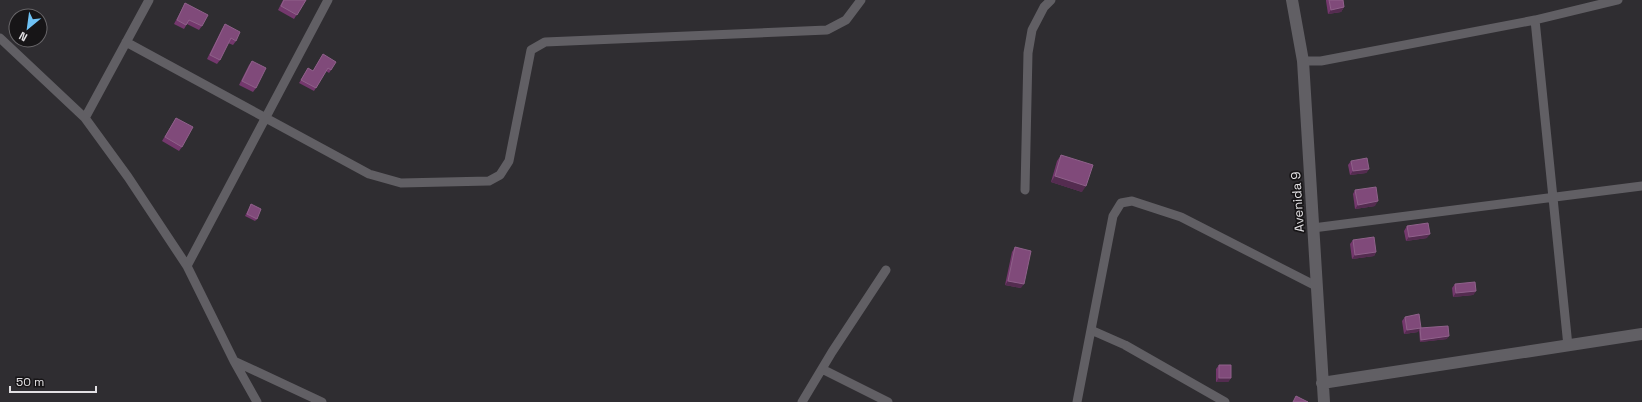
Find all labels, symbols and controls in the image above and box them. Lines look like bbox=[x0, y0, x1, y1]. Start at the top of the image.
north arrow bbox=[8, 8, 48, 48]
text: N bbox=[17, 29, 30, 45]
street label: Avenida 9 bbox=[1287, 171, 1308, 233]
scale bar bbox=[10, 368, 96, 394]
text: 50 m bbox=[16, 374, 44, 390]

